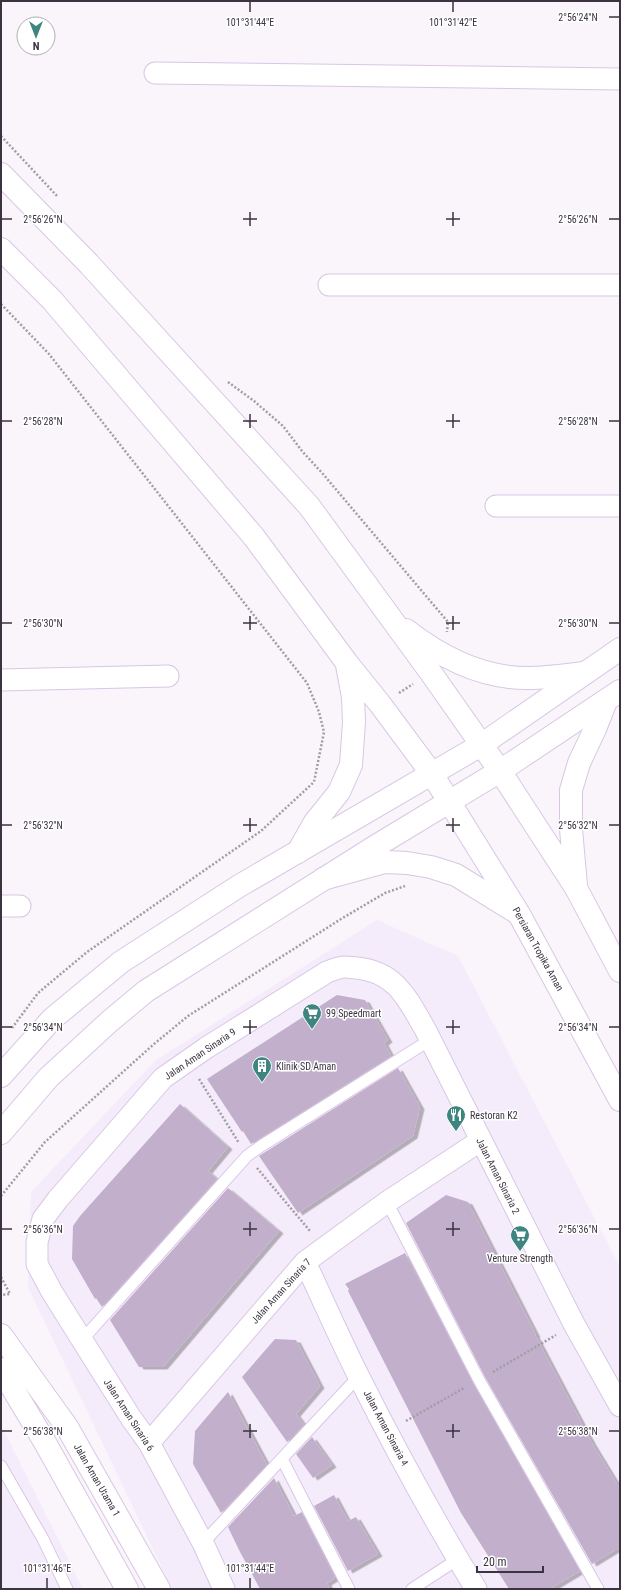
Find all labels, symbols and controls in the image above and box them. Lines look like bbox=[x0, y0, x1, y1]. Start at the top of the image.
text: 2°56'24"N bbox=[558, 12, 598, 23]
north arrow bbox=[16, 16, 56, 56]
text: 101°31'44"E bbox=[226, 17, 274, 28]
text: 101°31'42"E bbox=[429, 17, 477, 28]
text: N bbox=[32, 39, 39, 52]
text: 2°56'26"N bbox=[23, 214, 63, 225]
text: 2°56'26"N bbox=[558, 214, 598, 225]
text: 2°56'28"N bbox=[23, 416, 63, 427]
text: 2°56'28"N bbox=[558, 416, 598, 427]
text: 2°56'30"N bbox=[23, 618, 63, 629]
text: 2°56'30"N bbox=[558, 618, 598, 629]
text: 2°56'32"N bbox=[23, 820, 63, 831]
text: 2°56'32"N bbox=[558, 820, 598, 831]
street label: Persiaran Tropika Aman bbox=[510, 905, 566, 993]
supermarket icon: 99 Speedmart bbox=[301, 1002, 323, 1030]
place label: 99 Speedmart bbox=[326, 1008, 381, 1019]
text: 2°56'34"N bbox=[23, 1022, 63, 1033]
text: 2°56'34"N bbox=[558, 1022, 598, 1033]
street label: Jalan Aman Sinaria 9 bbox=[162, 1026, 238, 1082]
building icon: Klinik SD Aman bbox=[251, 1055, 273, 1083]
place label: Klinik SD Aman bbox=[276, 1061, 336, 1072]
restaurant icon: Restoran K2 bbox=[445, 1104, 467, 1132]
place label: Restoran K2 bbox=[470, 1110, 518, 1121]
street label: Jalan Aman Sinaria 2 bbox=[474, 1136, 522, 1216]
text: 2°56'36"N bbox=[23, 1224, 63, 1235]
supermarket icon: Venture Strength bbox=[509, 1224, 531, 1252]
text: 2°56'36"N bbox=[558, 1224, 598, 1235]
place label: Venture Strength bbox=[487, 1253, 553, 1264]
street label: Jalan Aman Sinaria 7 bbox=[249, 1256, 313, 1326]
street label: Jalan Aman Sinaria 6 bbox=[102, 1377, 156, 1453]
street label: Jalan Aman Sinaria 4 bbox=[362, 1389, 410, 1468]
text: 2°56'38"N bbox=[23, 1426, 63, 1437]
text: 2°56'38"N bbox=[558, 1426, 598, 1437]
street label: Jalan Aman Utama 1 bbox=[72, 1442, 122, 1518]
scale bar bbox=[477, 1548, 543, 1574]
text: 20 m bbox=[483, 1555, 507, 1569]
text: 101°31'46"E bbox=[23, 1563, 71, 1574]
text: 101°31'44"E bbox=[226, 1563, 274, 1574]

